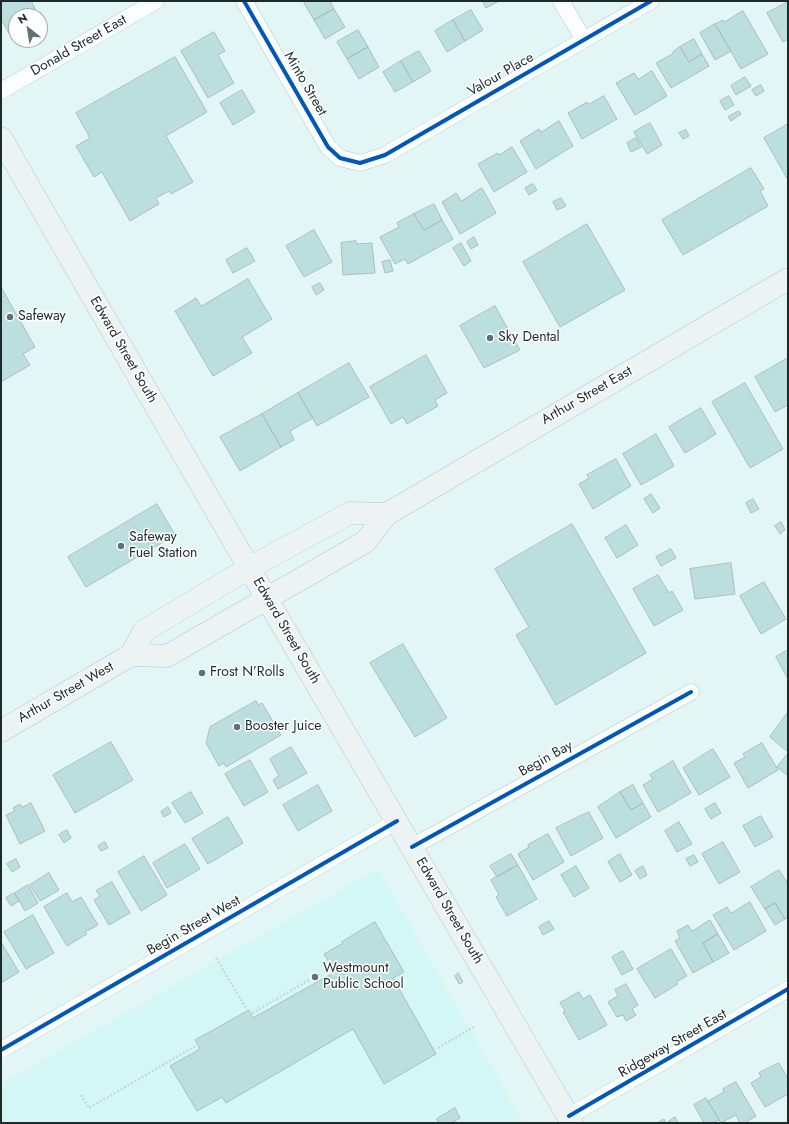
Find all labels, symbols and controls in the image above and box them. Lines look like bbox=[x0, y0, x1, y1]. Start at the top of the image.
north arrow bbox=[8, 8, 48, 48]
text: N bbox=[15, 9, 30, 28]
street label: Donald Street East bbox=[28, 12, 130, 80]
street label: Minto Street bbox=[280, 49, 330, 119]
street label: Valour Place bbox=[465, 49, 537, 101]
street label: Edward Street South bbox=[86, 294, 160, 406]
place label: Safeway bbox=[18, 309, 66, 325]
marker: Safeway bbox=[5, 312, 15, 322]
place label: Sky Dental bbox=[498, 330, 560, 346]
marker: Sky Dental bbox=[485, 333, 495, 343]
street label: Arthur Street East bbox=[539, 363, 635, 429]
place label: Safeway Fuel Station bbox=[129, 530, 197, 562]
marker: Safeway Fuel Station bbox=[116, 541, 126, 551]
street label: Edward Street South bbox=[249, 575, 323, 687]
street label: Arthur Street West bbox=[15, 659, 117, 727]
place label: Frost N’Rolls bbox=[210, 665, 284, 681]
marker: Frost N’Rolls bbox=[197, 668, 207, 678]
place label: Booster Juice bbox=[245, 719, 322, 735]
marker: Booster Juice bbox=[232, 722, 242, 732]
street label: Begin Bay bbox=[516, 737, 576, 781]
street label: Edward Street South bbox=[412, 855, 486, 967]
street label: Begin Street West bbox=[144, 893, 244, 959]
place label: Westmount Public School bbox=[323, 961, 404, 994]
marker: Westmount Public School bbox=[310, 972, 320, 982]
street label: Ridgeway Street East bbox=[616, 1006, 730, 1082]

